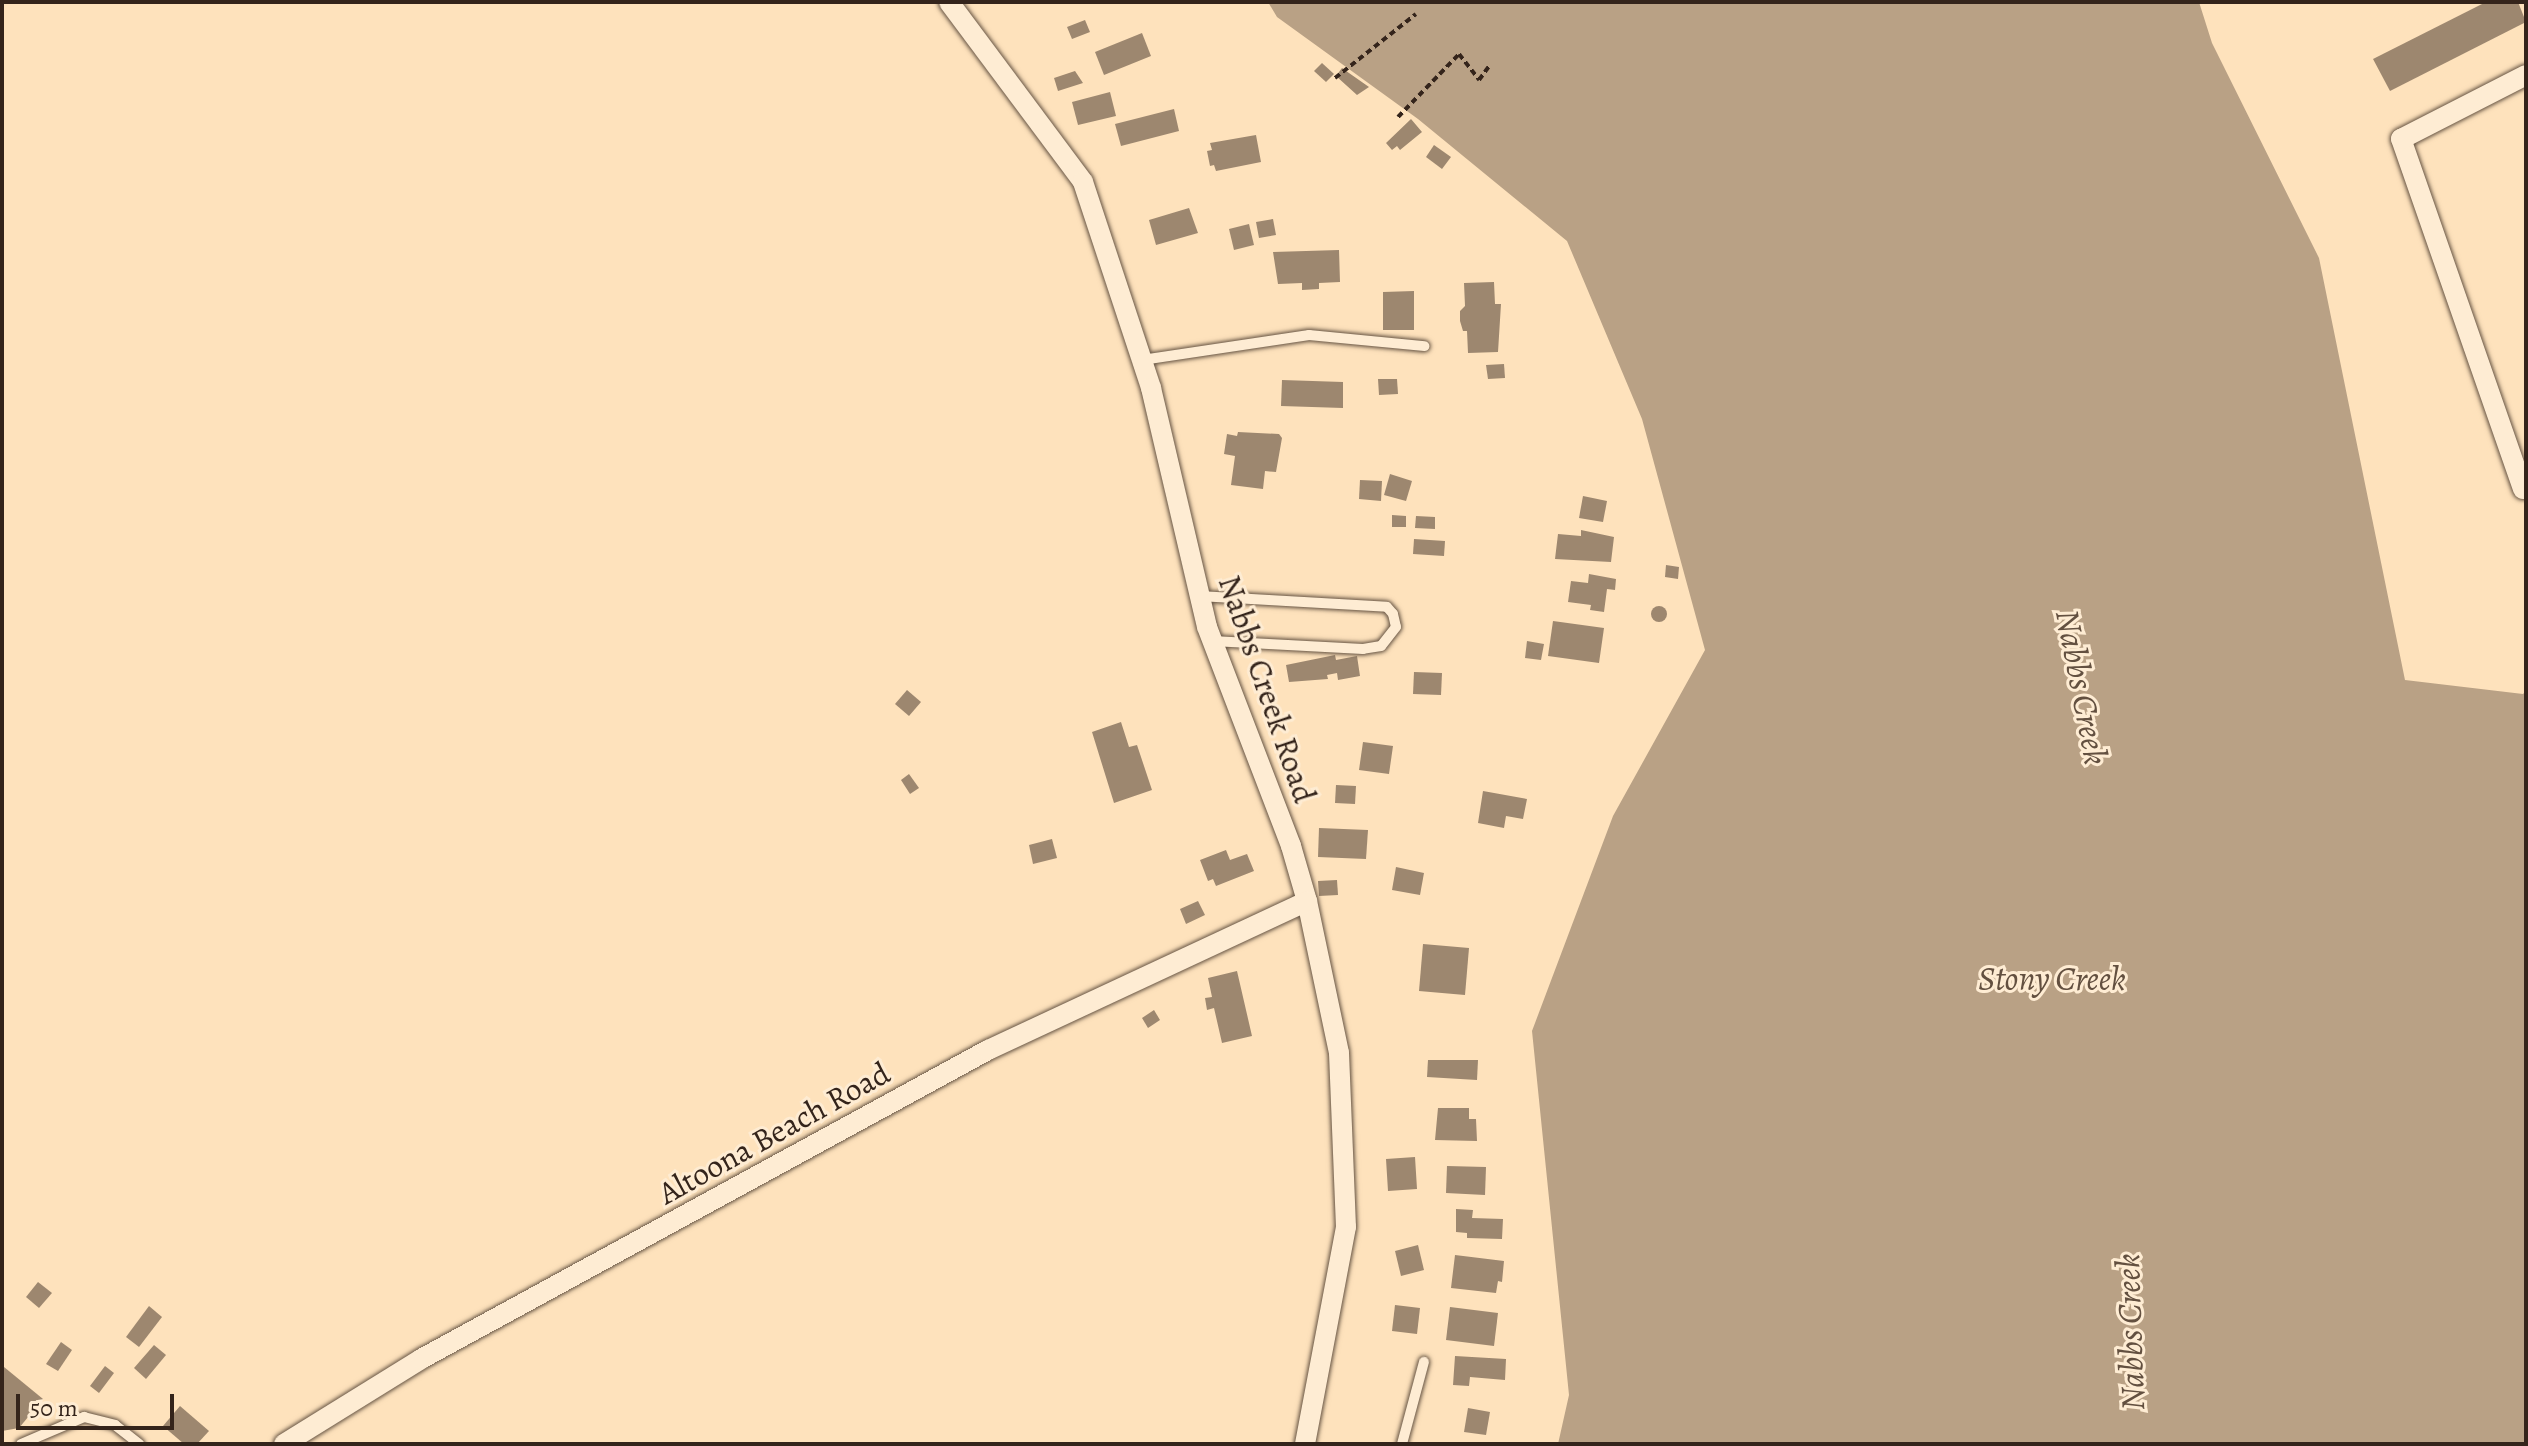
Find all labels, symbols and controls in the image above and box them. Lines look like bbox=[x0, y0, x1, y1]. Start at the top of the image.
street label: Nabbs Creek Road bbox=[1210, 570, 1324, 808]
water label: Nabbs Creek bbox=[2047, 606, 2117, 768]
water label: Stony Creek bbox=[1978, 959, 2126, 999]
street label: Altoona Beach Road bbox=[652, 1053, 896, 1213]
water label: Nabbs Creek bbox=[2107, 1253, 2153, 1411]
scale bar bbox=[20, 1378, 178, 1428]
text: 50 m bbox=[30, 1392, 78, 1424]

